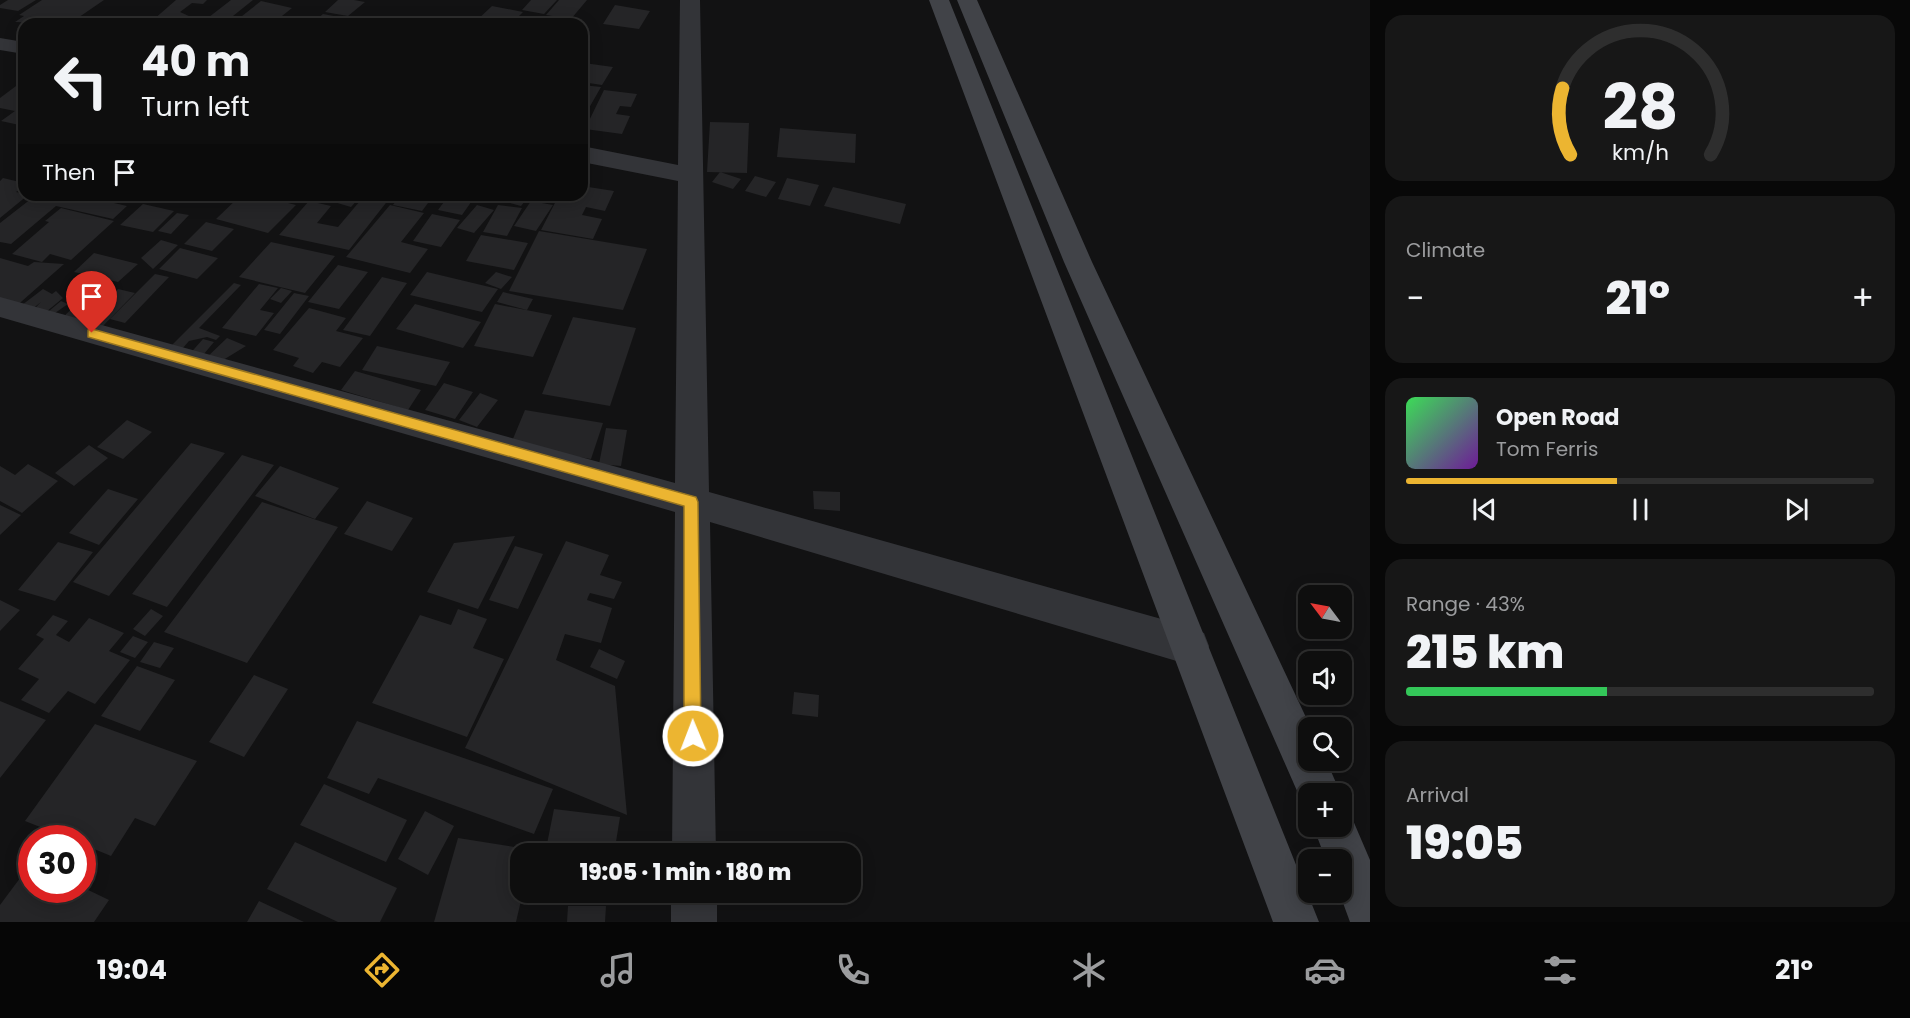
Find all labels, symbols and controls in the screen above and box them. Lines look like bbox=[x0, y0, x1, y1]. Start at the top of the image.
text: 40 m bbox=[141, 32, 250, 91]
icon: left bbox=[42, 42, 120, 120]
text: 28 bbox=[1602, 63, 1678, 151]
text: Turn left bbox=[141, 88, 250, 125]
text: km/h bbox=[1611, 138, 1669, 169]
icon: arrive bbox=[108, 156, 141, 189]
text: Then bbox=[42, 157, 96, 188]
text: Climate bbox=[1406, 236, 1485, 264]
text: 21° bbox=[1606, 267, 1670, 330]
pin bbox=[66, 271, 117, 333]
text: − bbox=[1406, 275, 1424, 322]
text: + bbox=[1851, 275, 1874, 322]
icon: arrive bbox=[75, 280, 108, 313]
text: Open Road bbox=[1496, 402, 1620, 433]
text: Tom Ferris bbox=[1496, 435, 1598, 463]
icon: previous bbox=[1468, 493, 1501, 526]
icon: pause bbox=[1624, 493, 1657, 526]
icon: next bbox=[1780, 493, 1813, 526]
north arrow bbox=[1298, 585, 1352, 639]
map controls bbox=[1298, 585, 1352, 903]
text: Range · 43% bbox=[1406, 590, 1525, 618]
text: 215 km bbox=[1406, 621, 1564, 684]
button: sound bbox=[1298, 651, 1352, 705]
position arrow bbox=[661, 704, 725, 768]
button: search bbox=[1298, 717, 1352, 771]
text: Arrival bbox=[1406, 781, 1469, 809]
button: + bbox=[1298, 783, 1352, 837]
text: 19:05 bbox=[1406, 812, 1523, 875]
speed limit sign: 30 bbox=[18, 825, 96, 903]
button: − bbox=[1298, 849, 1352, 903]
text: 19:05 · 1 min · 180 m bbox=[580, 857, 791, 888]
icon: directions bbox=[361, 949, 403, 991]
icon: music bbox=[597, 949, 639, 991]
icon: phone bbox=[832, 949, 874, 991]
icon: climate bbox=[1068, 949, 1110, 991]
icon: car bbox=[1304, 949, 1346, 991]
icon: filters bbox=[1539, 949, 1581, 991]
text: 19:04 bbox=[97, 951, 167, 988]
text: 21° bbox=[1775, 951, 1813, 988]

